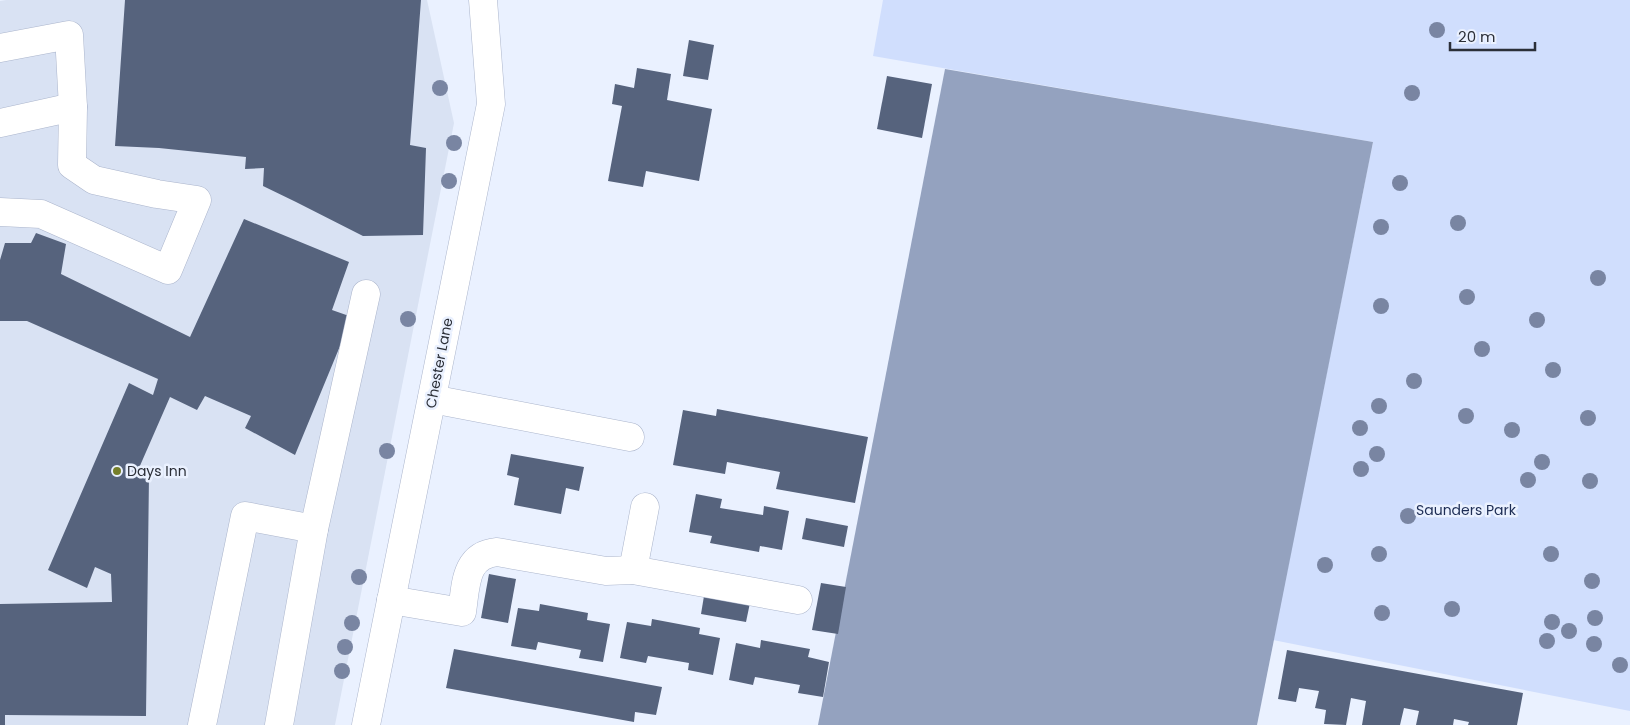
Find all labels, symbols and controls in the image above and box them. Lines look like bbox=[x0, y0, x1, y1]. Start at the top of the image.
scale bar bbox=[1450, 20, 1535, 52]
text: 20 m bbox=[1458, 26, 1496, 47]
street label: Chester Lane bbox=[420, 316, 458, 410]
place label: Days Inn bbox=[127, 461, 187, 481]
marker: Days Inn bbox=[111, 465, 123, 477]
park label: Saunders Park bbox=[1416, 500, 1517, 520]

